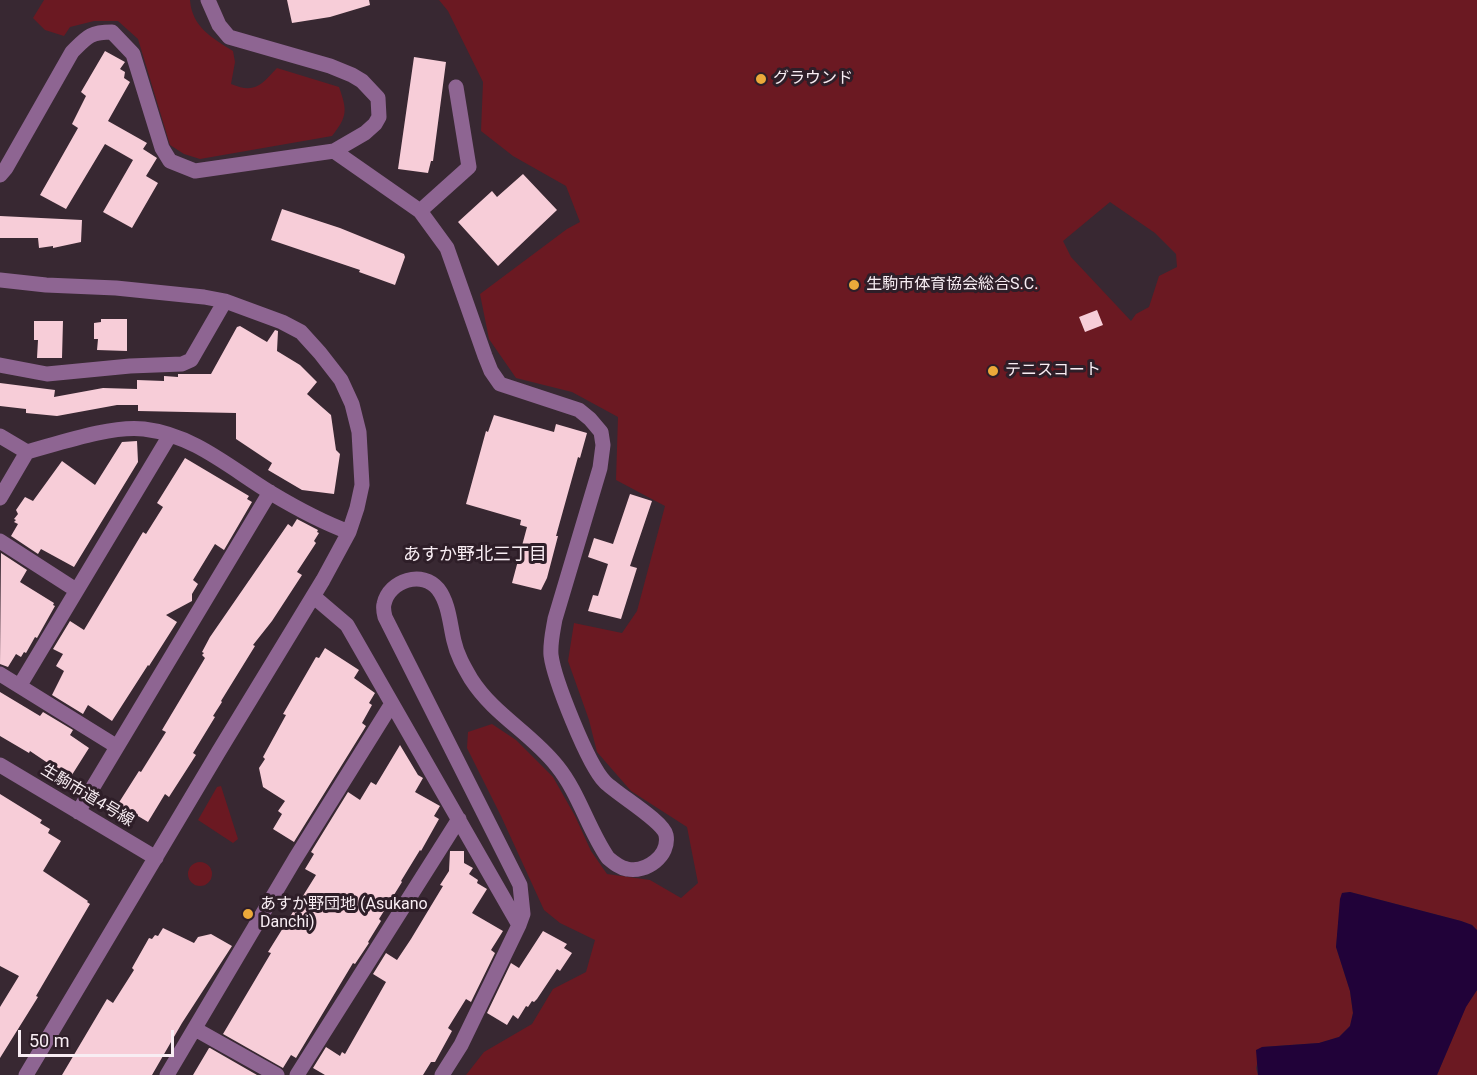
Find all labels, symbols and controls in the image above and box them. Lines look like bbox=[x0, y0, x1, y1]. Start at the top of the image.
place label: グラウンド bbox=[773, 69, 853, 89]
marker: グラウンド bbox=[754, 72, 768, 86]
place label: 生駒市体育協会総合S.C. bbox=[866, 275, 1038, 295]
marker: 生駒市体育協会総合S.C. bbox=[847, 278, 861, 292]
place label: テニスコート bbox=[1005, 361, 1101, 381]
marker: テニスコート bbox=[986, 364, 1000, 378]
district label: あすか野北三丁目 bbox=[403, 544, 547, 566]
street label: 生駒市道4号線 bbox=[37, 761, 137, 831]
place label: あすか野団地 (Asukano Danchi) bbox=[260, 895, 428, 933]
marker: あすか野団地 (Asukano Danchi) bbox=[241, 907, 255, 921]
scale bar bbox=[21, 1018, 177, 1056]
text: 50 m bbox=[29, 1030, 69, 1051]

